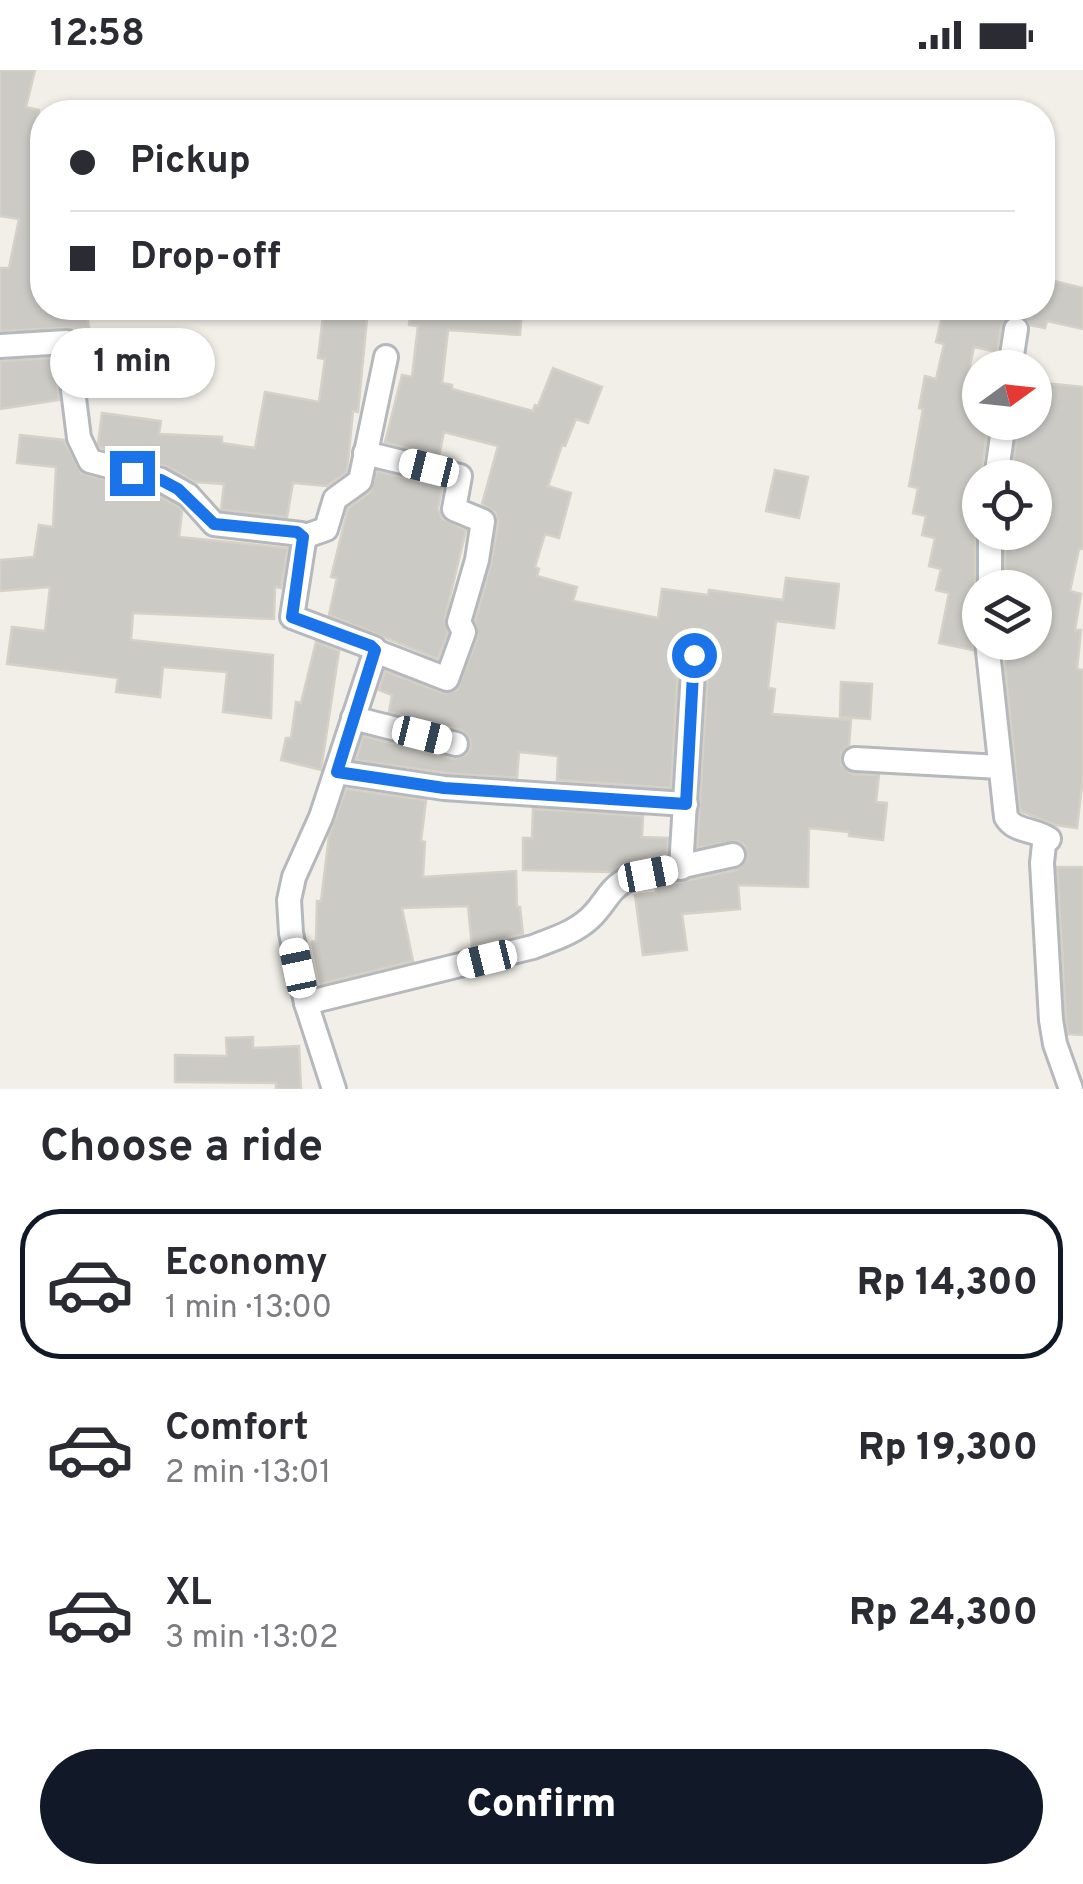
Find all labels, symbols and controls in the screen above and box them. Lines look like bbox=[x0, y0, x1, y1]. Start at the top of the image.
text: 12:58 bbox=[50, 11, 145, 60]
text: Pickup bbox=[130, 138, 251, 187]
text: Drop-off bbox=[130, 234, 281, 283]
callout: 1 min bbox=[49, 328, 214, 398]
text: 1 min bbox=[93, 343, 172, 383]
north arrow bbox=[962, 350, 1052, 440]
map controls bbox=[962, 350, 1052, 660]
car bbox=[396, 446, 462, 490]
route end bbox=[110, 451, 155, 496]
button: locate bbox=[962, 460, 1052, 550]
button: layers bbox=[962, 570, 1052, 660]
route start bbox=[672, 633, 717, 678]
car bbox=[389, 713, 455, 757]
car bbox=[616, 854, 680, 894]
car bbox=[277, 936, 319, 1000]
car bbox=[454, 937, 520, 981]
text: Choose a ride bbox=[40, 1120, 323, 1177]
icon: car bbox=[45, 1239, 135, 1329]
text: Economy bbox=[165, 1240, 327, 1289]
text: Rp 14,300 bbox=[857, 1260, 1038, 1309]
text: 1 min · 13:00 bbox=[165, 1289, 332, 1329]
icon: car bbox=[45, 1404, 135, 1494]
text: Comfort bbox=[165, 1405, 309, 1454]
text: Rp 19,300 bbox=[858, 1425, 1038, 1474]
text: 2 min · 13:01 bbox=[165, 1454, 331, 1494]
icon: car bbox=[45, 1569, 135, 1659]
text: XL bbox=[165, 1570, 212, 1619]
text: Rp 24,300 bbox=[849, 1590, 1038, 1639]
text: 3 min · 13:02 bbox=[165, 1619, 339, 1659]
button: Confirm bbox=[40, 1749, 1043, 1864]

